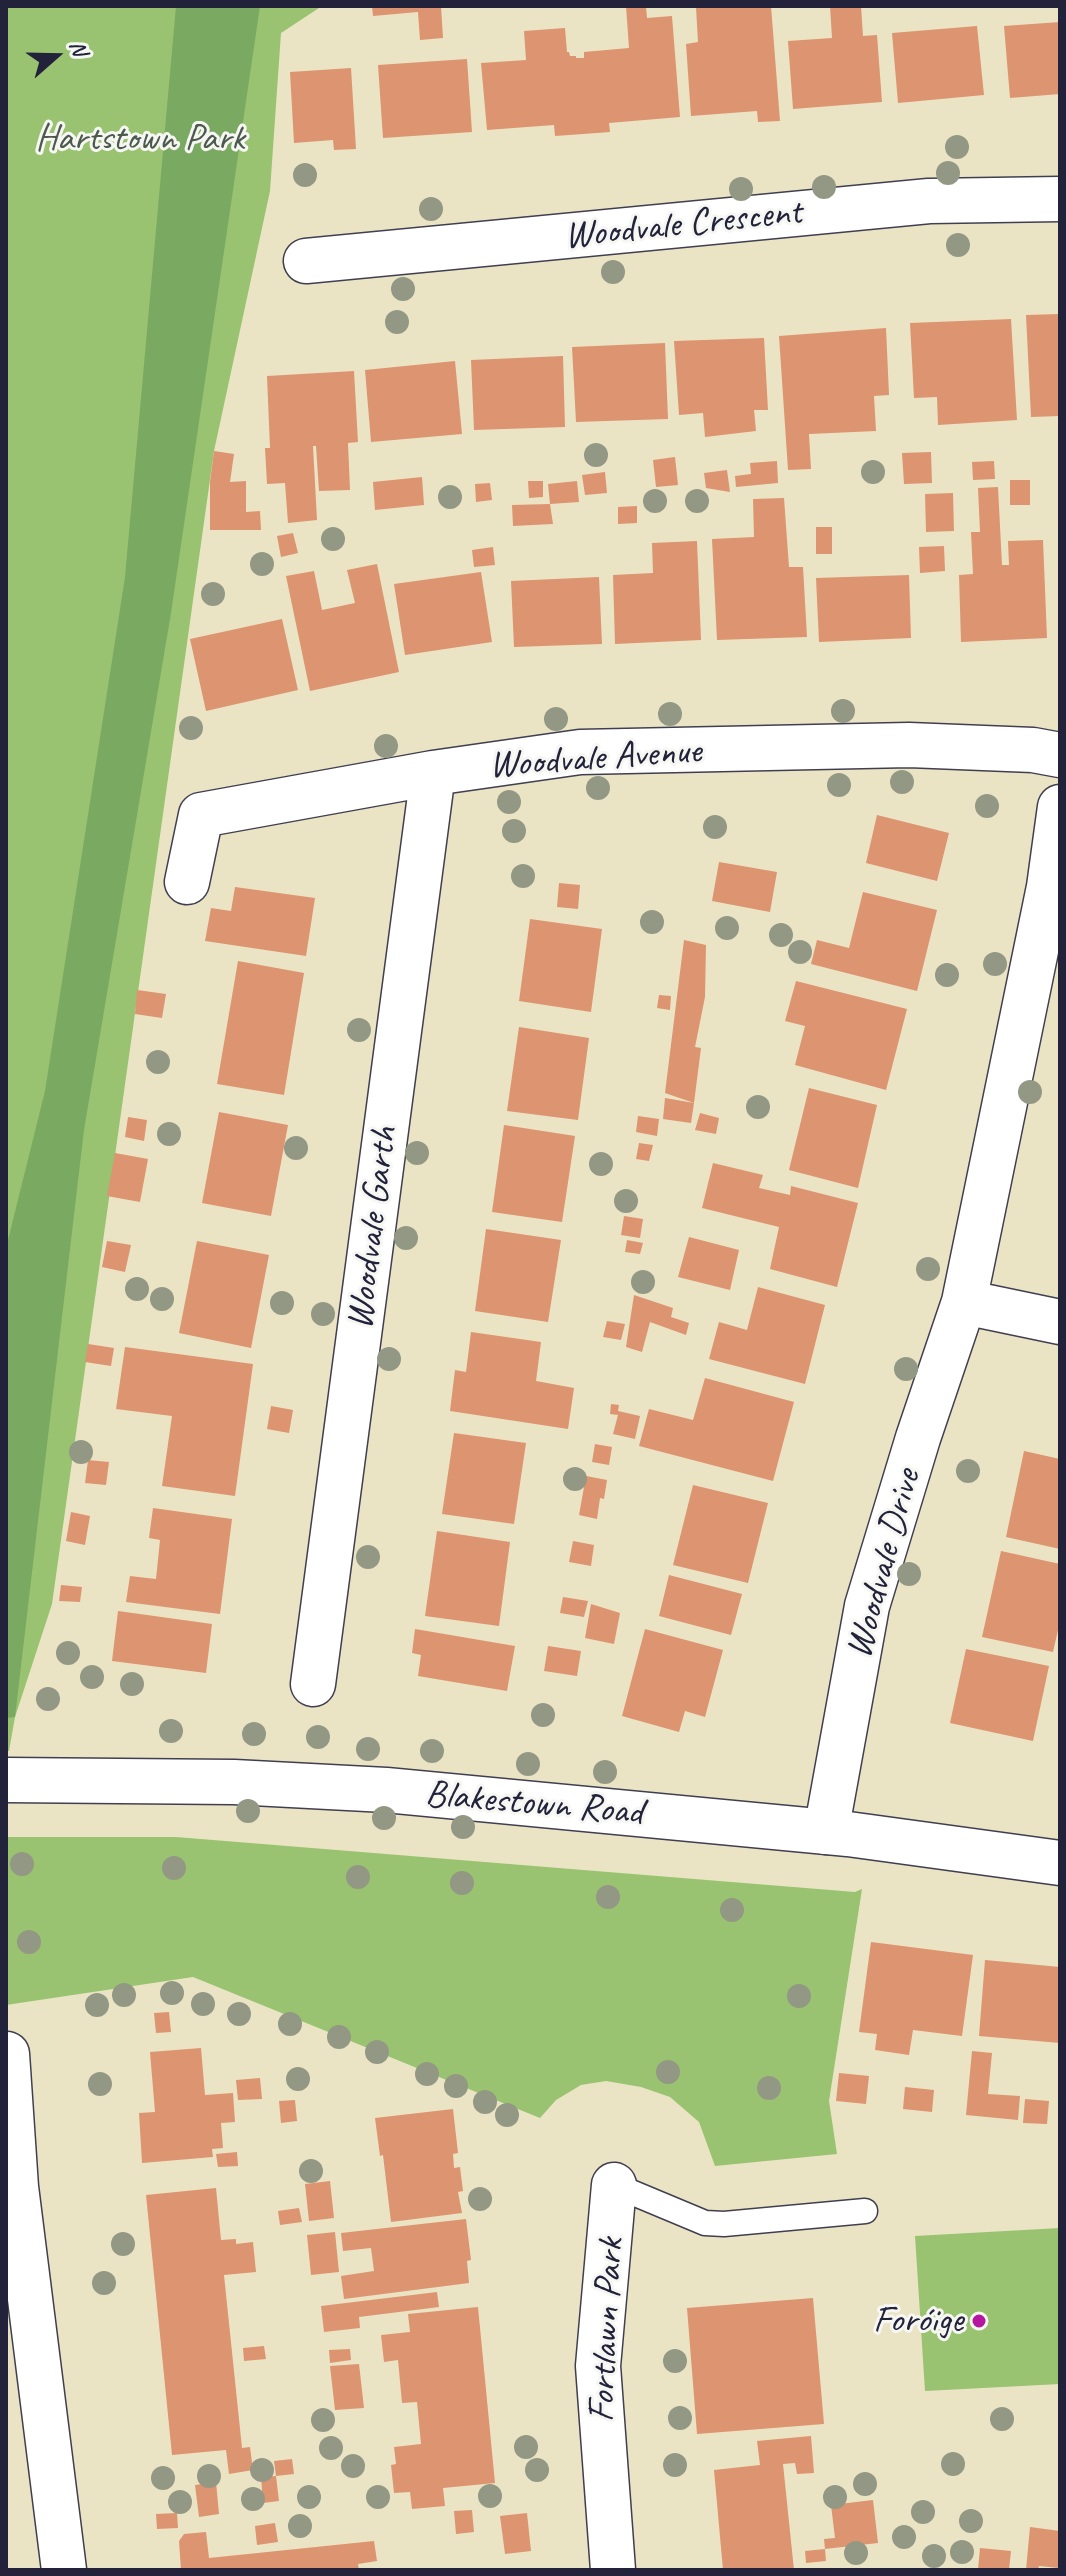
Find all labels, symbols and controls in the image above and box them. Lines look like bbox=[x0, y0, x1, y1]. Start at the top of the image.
north arrow bbox=[16, 16, 96, 96]
text: N bbox=[63, 37, 94, 59]
park label: Hartstown Park bbox=[35, 116, 245, 162]
street label: Woodvale Crescent bbox=[562, 190, 804, 260]
street label: Woodvale Avenue bbox=[487, 729, 703, 789]
street label: Woodvale Garth bbox=[338, 1124, 408, 1332]
street label: Woodvale Drive bbox=[837, 1465, 931, 1663]
street label: Blakestown Road bbox=[423, 1772, 645, 1836]
street label: Fortlawn Park bbox=[579, 2237, 635, 2423]
place label: Foróige bbox=[873, 2298, 963, 2344]
marker: Foróige bbox=[970, 2312, 988, 2330]

